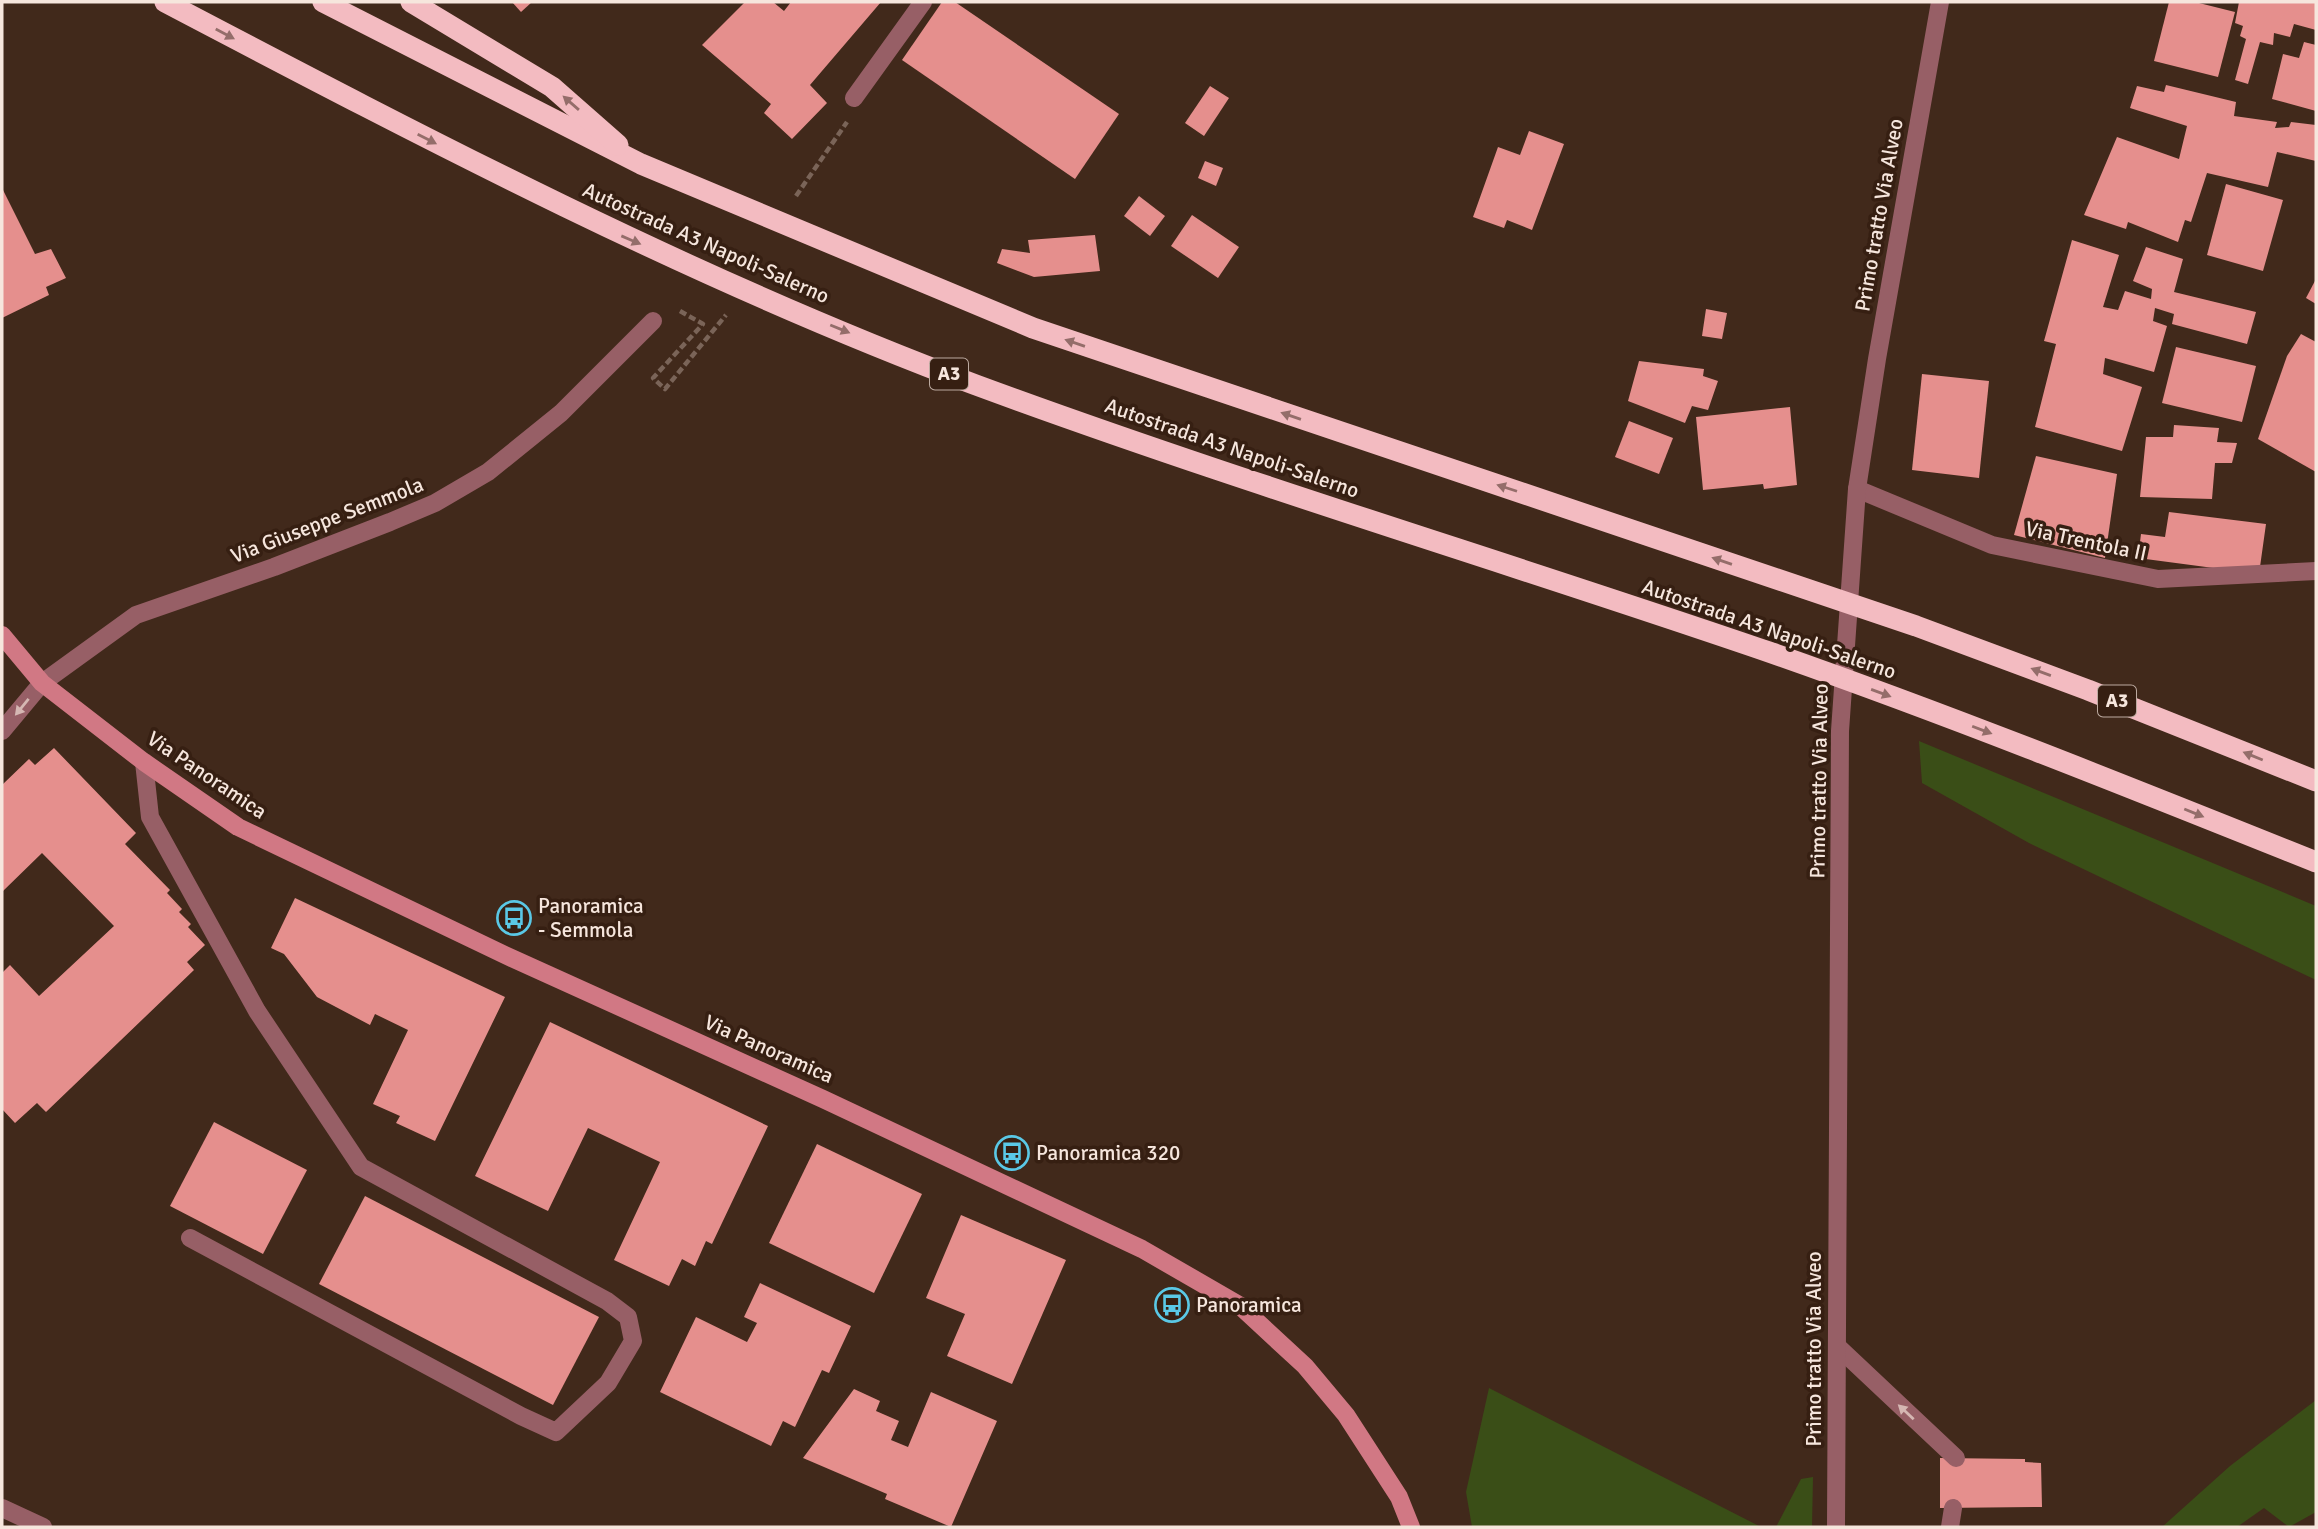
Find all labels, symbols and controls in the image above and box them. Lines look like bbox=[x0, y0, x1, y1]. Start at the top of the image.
one-way arrow bbox=[215, 28, 235, 39]
one-way arrow bbox=[562, 95, 580, 111]
street label: Primo tratto Via Alveo bbox=[1849, 117, 1909, 313]
one-way arrow bbox=[417, 133, 437, 144]
street label: Autostrada A3 Napoli-Salerno bbox=[579, 177, 833, 309]
one-way arrow bbox=[621, 234, 642, 245]
one-way arrow bbox=[830, 323, 850, 335]
one-way arrow bbox=[1065, 337, 1086, 348]
road number: A3 bbox=[930, 358, 968, 390]
street label: Autostrada A3 Napoli-Salerno bbox=[1102, 392, 1362, 504]
one-way arrow bbox=[1280, 411, 1301, 421]
street label: Via Giuseppe Semmola bbox=[227, 471, 427, 569]
one-way arrow bbox=[1496, 482, 1517, 493]
street label: Via Trentola II bbox=[2023, 515, 2149, 567]
one-way arrow bbox=[1712, 555, 1733, 566]
street label: Autostrada A3 Napoli-Salerno bbox=[1639, 573, 1899, 685]
one-way arrow bbox=[2031, 667, 2052, 678]
street label: Primo tratto Via Alveo bbox=[1804, 683, 1834, 879]
road number: A3 bbox=[2098, 686, 2136, 716]
one-way arrow bbox=[1871, 688, 1892, 699]
one-way arrow bbox=[15, 699, 30, 716]
street label: Via Panoramica bbox=[142, 725, 272, 825]
one-way arrow bbox=[1971, 725, 1992, 736]
one-way arrow bbox=[2242, 750, 2263, 761]
one-way arrow bbox=[2183, 807, 2204, 818]
place label: Panoramica - Semmola bbox=[538, 893, 644, 943]
bus stop icon: Panoramica - Semmola bbox=[495, 899, 533, 937]
street label: Via Panoramica bbox=[700, 1009, 838, 1089]
bus stop icon: Panoramica 320 bbox=[993, 1134, 1031, 1172]
place label: Panoramica 320 bbox=[1036, 1140, 1180, 1166]
street label: Primo tratto Via Alveo bbox=[1801, 1251, 1827, 1447]
bus stop icon: Panoramica bbox=[1153, 1286, 1191, 1324]
place label: Panoramica bbox=[1196, 1292, 1302, 1318]
one-way arrow bbox=[1898, 1404, 1915, 1420]

